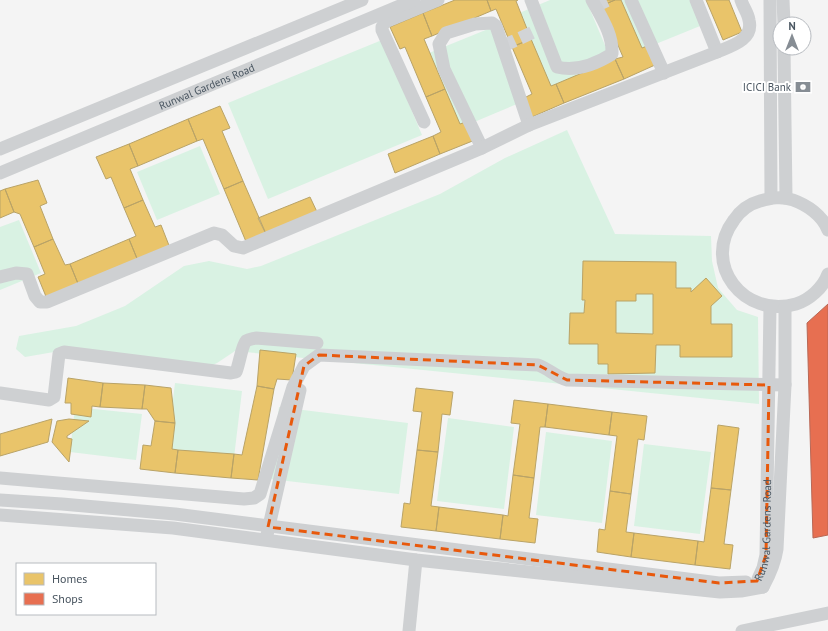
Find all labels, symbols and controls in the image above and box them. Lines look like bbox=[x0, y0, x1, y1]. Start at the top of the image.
north arrow bbox=[772, 16, 812, 56]
text: N bbox=[788, 19, 796, 33]
street label: Runwal Gardens Road bbox=[157, 60, 257, 113]
bank icon: ICICI Bank bbox=[794, 78, 812, 96]
place label: ICICI Bank bbox=[743, 80, 792, 94]
street label: Runwal Gardens Road bbox=[751, 479, 774, 583]
legend bbox=[16, 563, 156, 615]
text: Homes bbox=[52, 571, 87, 586]
text: Shops bbox=[52, 591, 83, 606]

